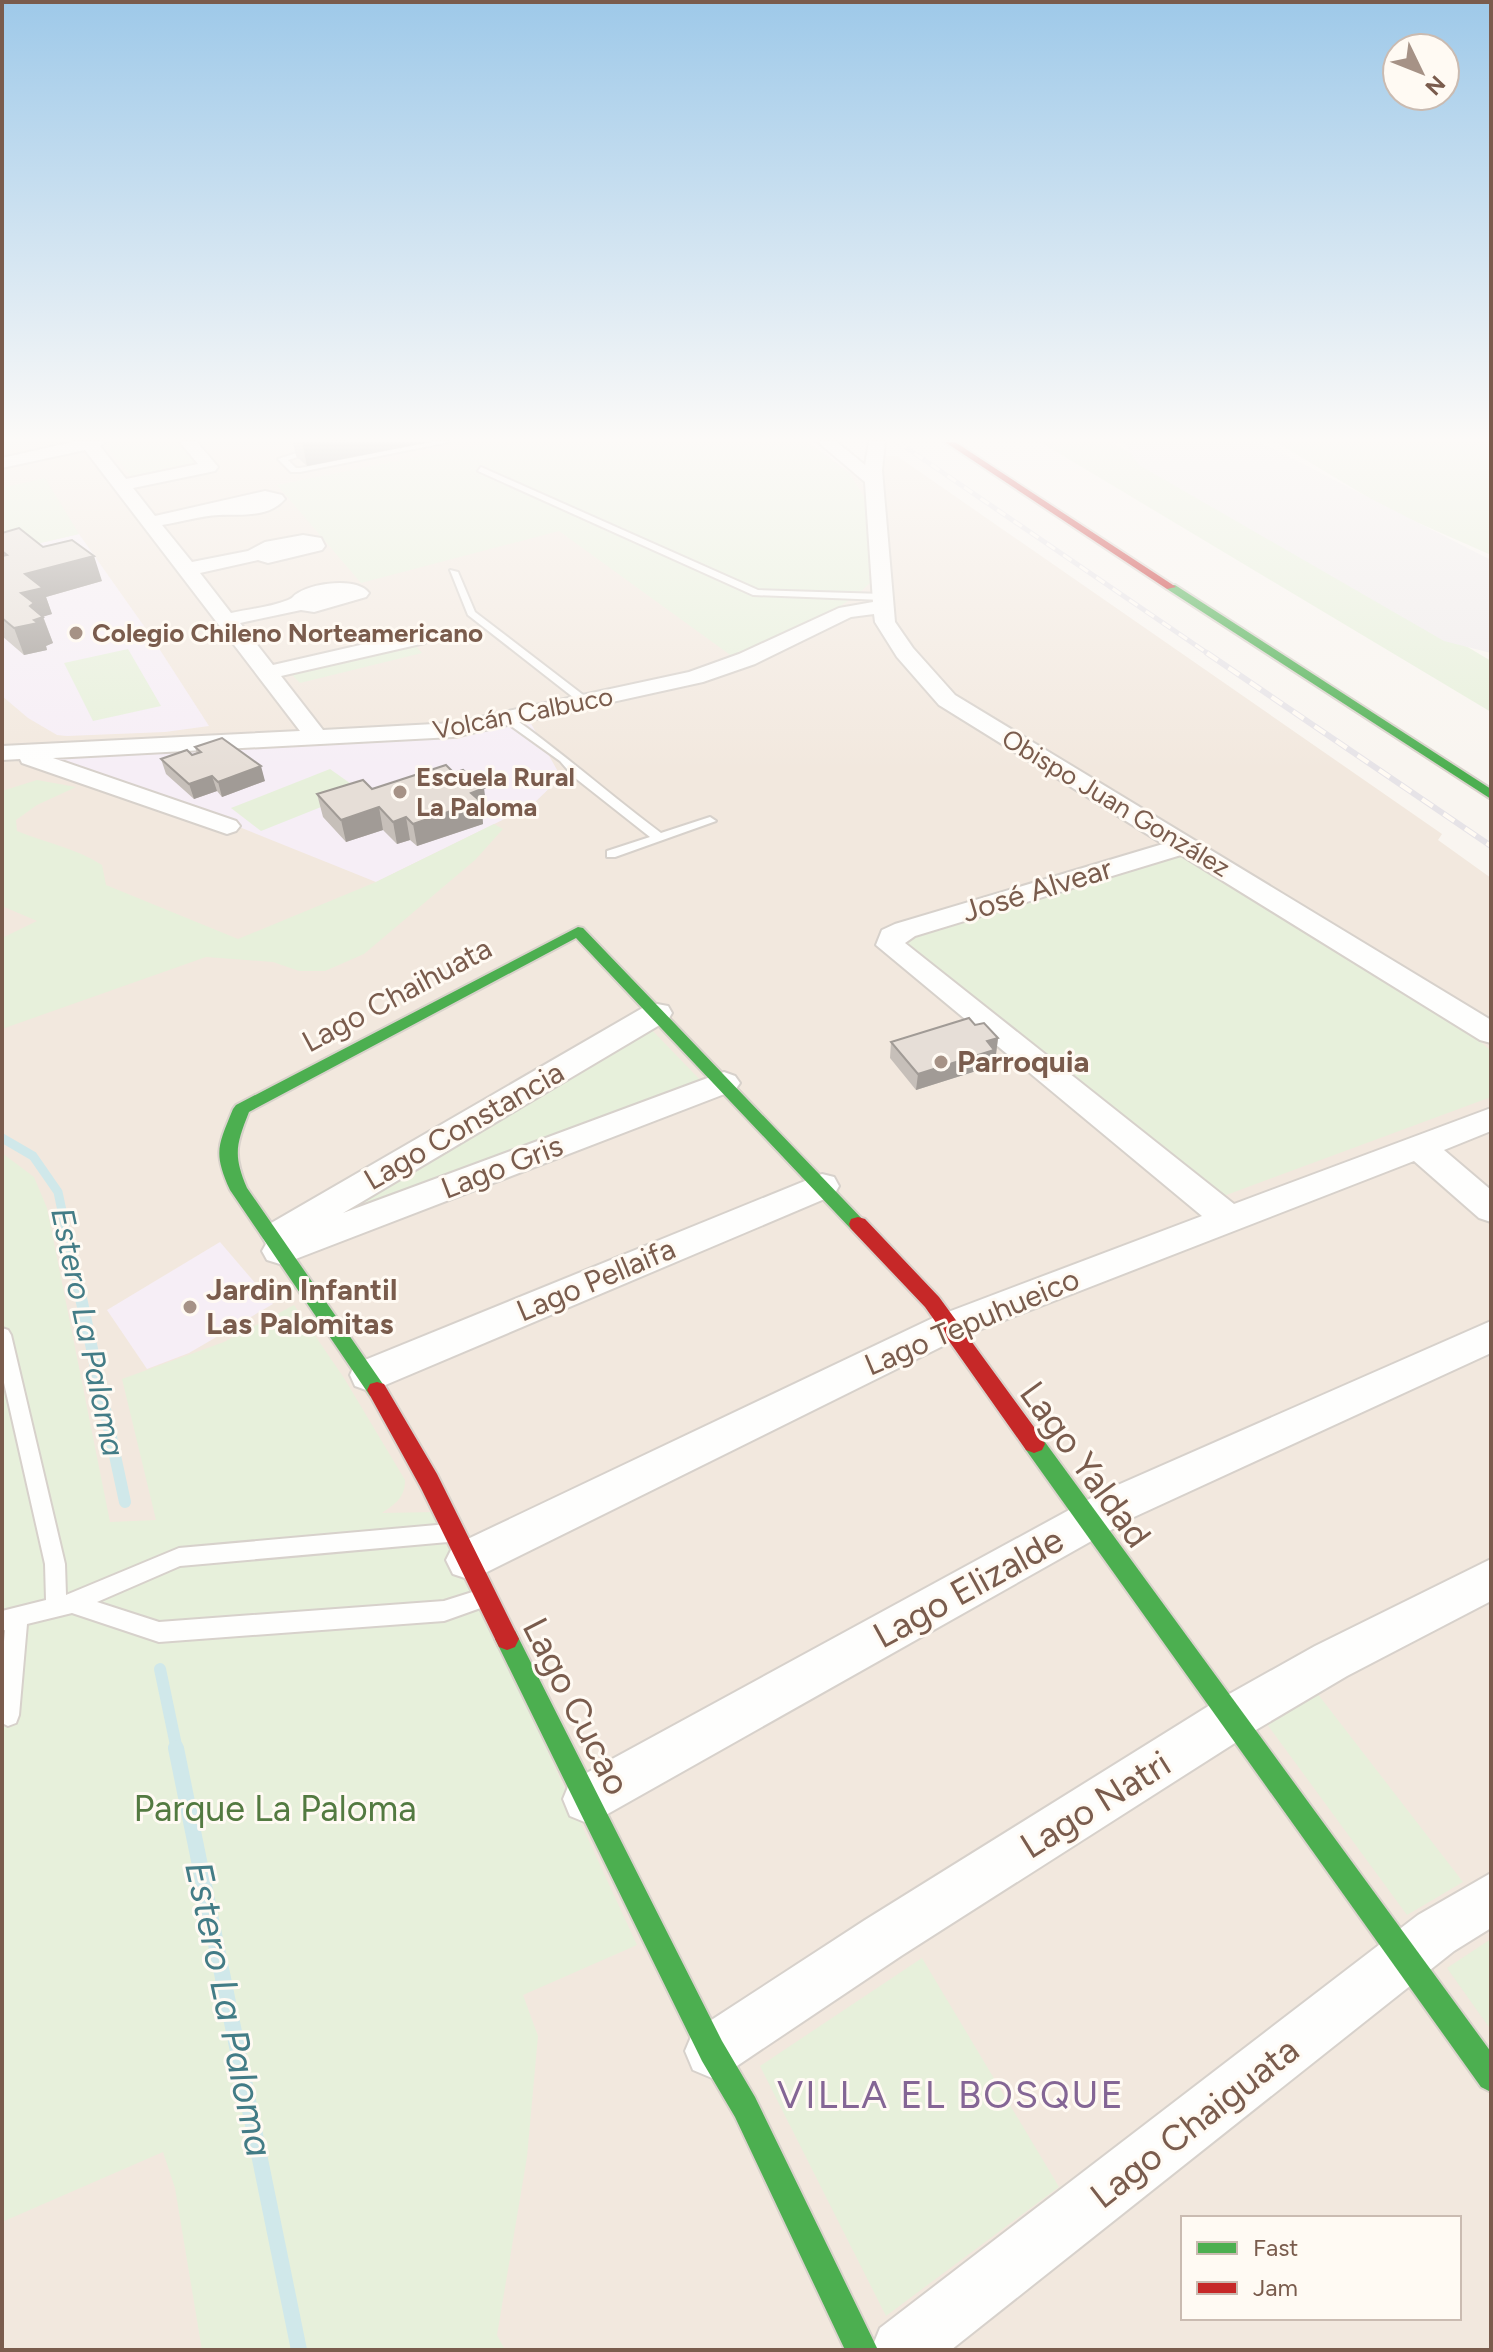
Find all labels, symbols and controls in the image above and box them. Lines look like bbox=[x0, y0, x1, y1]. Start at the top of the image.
north arrow bbox=[1381, 32, 1461, 112]
text: N bbox=[1420, 70, 1451, 101]
place label: Colegio Chileno Norteamericano bbox=[92, 617, 483, 649]
marker: Colegio Chileno Norteamericano bbox=[67, 624, 85, 642]
street label: Volcán Calbuco bbox=[430, 680, 616, 746]
street label: Obispo Juan González bbox=[996, 722, 1236, 884]
place label: Escuela Rural La Paloma bbox=[416, 761, 575, 823]
marker: Escuela Rural La Paloma bbox=[391, 783, 409, 801]
street label: José Alvear bbox=[958, 849, 1116, 930]
street label: Lago Chaihuata bbox=[296, 929, 498, 1060]
place label: Parroquia bbox=[957, 1043, 1090, 1080]
street label: Lago Constancia bbox=[357, 1053, 570, 1198]
marker: Parroquia bbox=[932, 1053, 950, 1071]
street label: Lago Gris bbox=[436, 1126, 568, 1207]
water label: Estero La Paloma bbox=[43, 1204, 133, 1460]
street label: Lago Pellaifa bbox=[511, 1230, 681, 1329]
street label: Lago Tepuhueico bbox=[859, 1260, 1085, 1383]
place label: Jardin Infantil Las Palomitas bbox=[206, 1271, 397, 1342]
marker: Jardin Infantil Las Palomitas bbox=[181, 1298, 199, 1316]
street label: Lago Yaldad bbox=[1011, 1373, 1160, 1556]
street label: Lago Elizalde bbox=[866, 1518, 1071, 1657]
street label: Lago Cucao bbox=[514, 1611, 639, 1802]
street label: Lago Natri bbox=[1012, 1742, 1178, 1867]
park label: Parque La Paloma bbox=[133, 1787, 417, 1830]
water label: Estero La Paloma bbox=[175, 1857, 283, 2161]
street label: Lago Chaiguata bbox=[1082, 2028, 1307, 2217]
district label: VILLA EL BOSQUE bbox=[777, 2072, 1125, 2118]
legend bbox=[1181, 2216, 1461, 2320]
text: Fast bbox=[1253, 2233, 1298, 2262]
text: Jam bbox=[1253, 2273, 1298, 2302]

